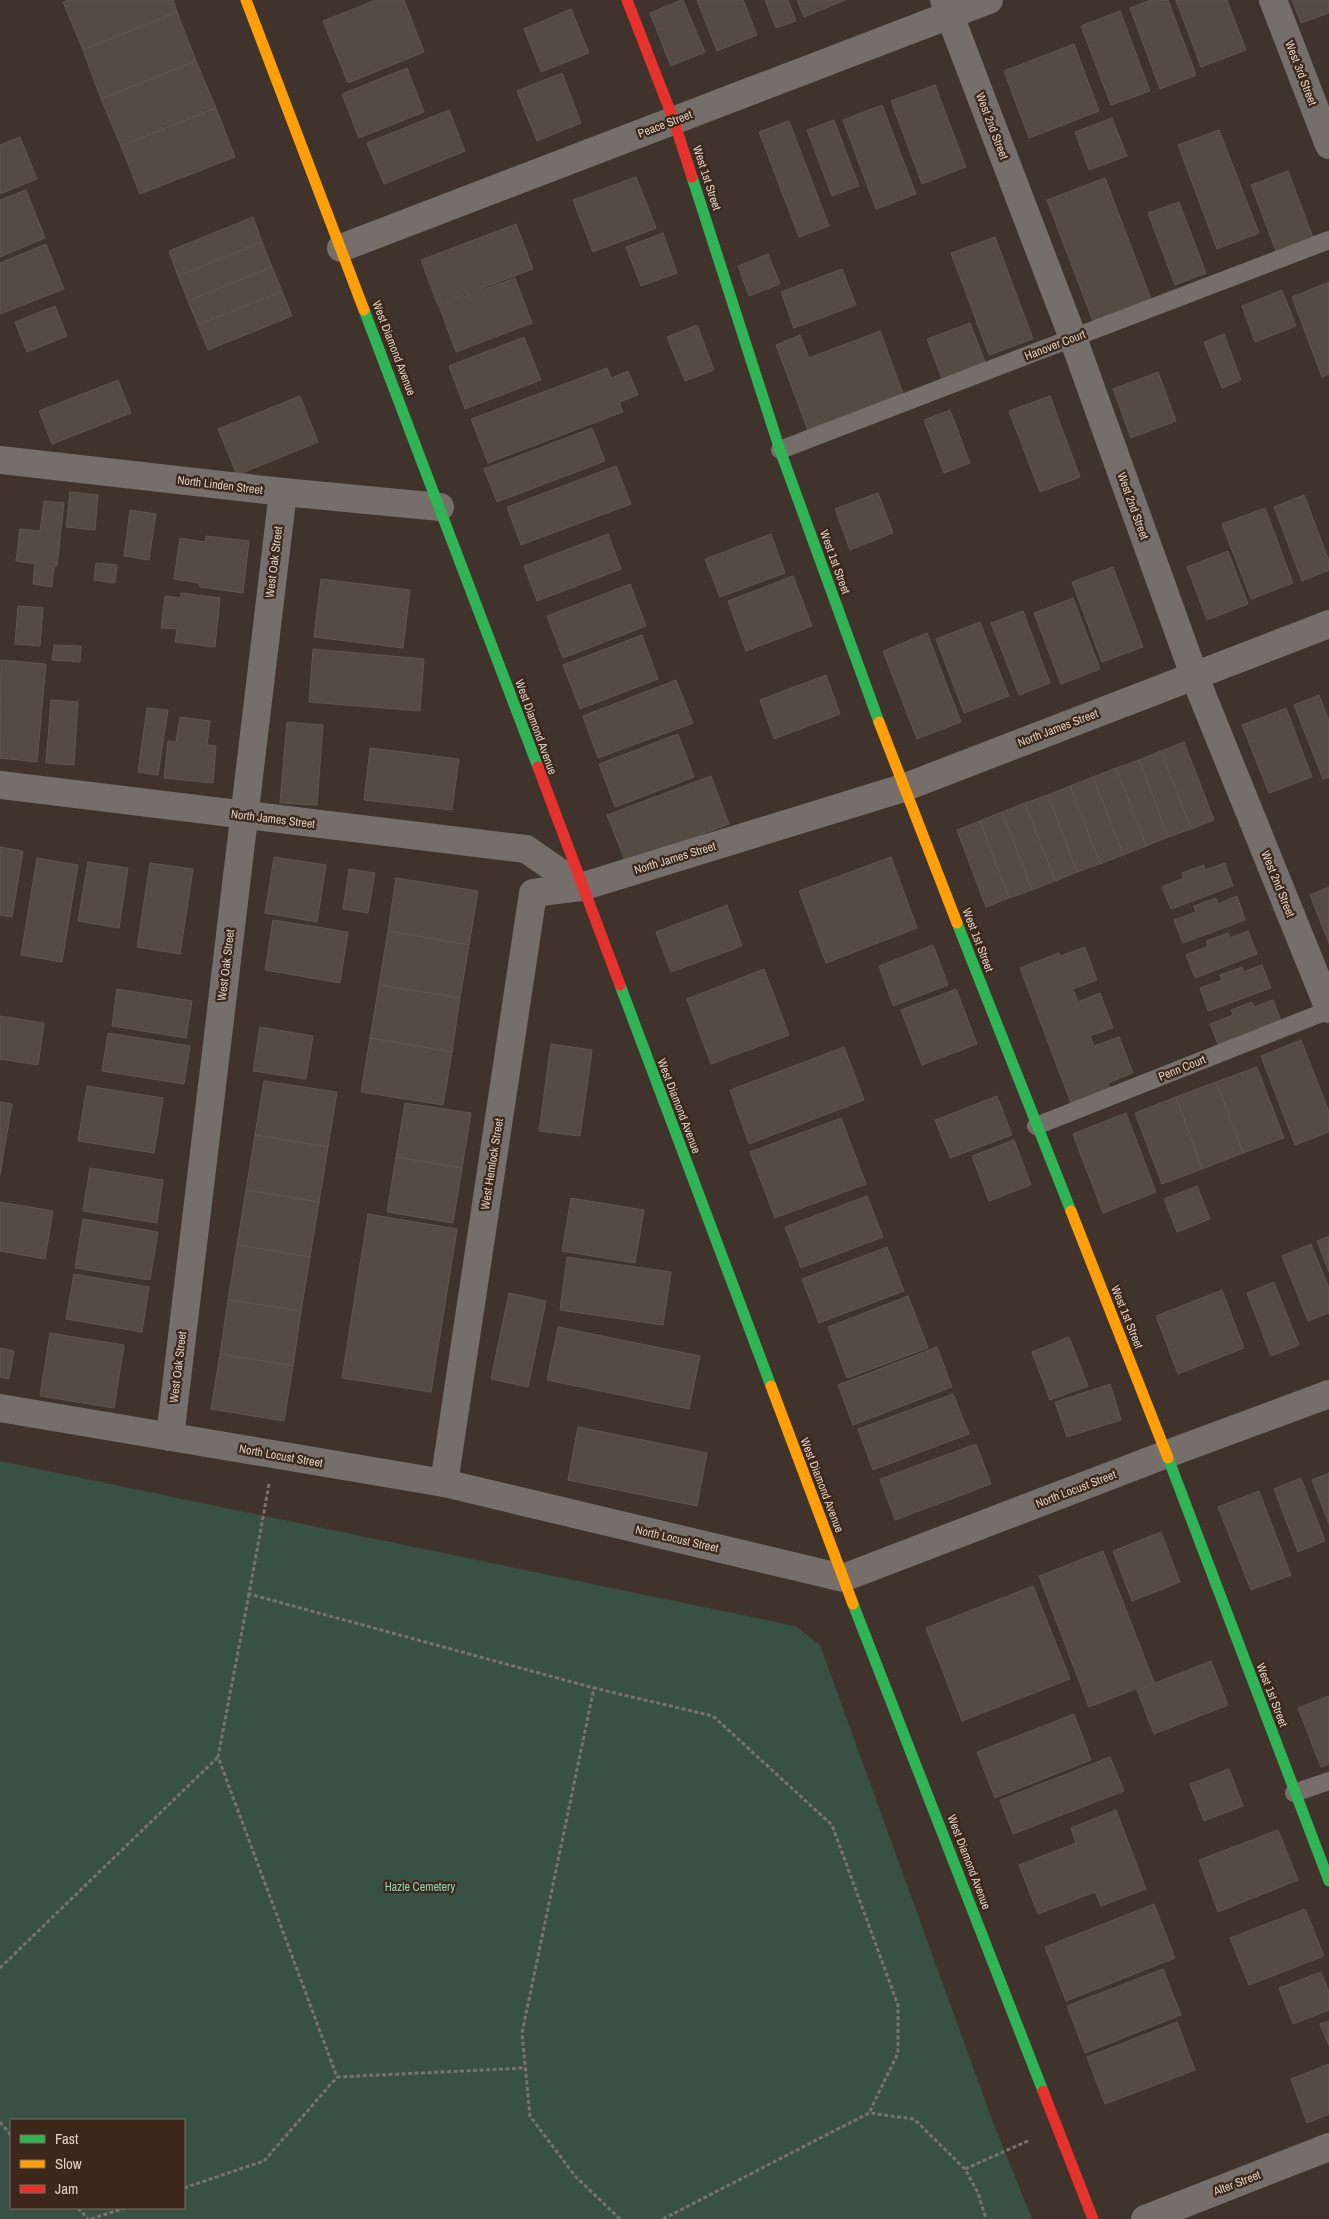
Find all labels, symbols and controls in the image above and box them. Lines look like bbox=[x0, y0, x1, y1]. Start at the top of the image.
street label: West 3rd Street bbox=[1281, 38, 1321, 108]
street label: West 2nd Street bbox=[972, 90, 1012, 162]
street label: Peace Street bbox=[636, 106, 695, 142]
street label: West 1st Street bbox=[689, 144, 725, 213]
street label: West Diamond Avenue bbox=[369, 298, 419, 398]
street label: Hanover Court bbox=[1022, 326, 1088, 364]
street label: West 2nd Street bbox=[1113, 470, 1153, 542]
street label: North Linden Street bbox=[176, 472, 264, 498]
street label: West Oak Street bbox=[262, 525, 286, 599]
street label: West 1st Street bbox=[816, 528, 854, 597]
street label: West Diamond Avenue bbox=[511, 677, 561, 777]
street label: North James Street bbox=[1016, 705, 1101, 751]
street label: North James Street bbox=[230, 806, 316, 832]
street label: North James Street bbox=[632, 838, 718, 878]
street label: West 2nd Street bbox=[1257, 848, 1299, 920]
street label: West 1st Street bbox=[959, 906, 998, 974]
street label: West Oak Street bbox=[214, 928, 238, 1002]
street label: Penn Court bbox=[1156, 1051, 1208, 1085]
street label: West Diamond Avenue bbox=[654, 1056, 704, 1156]
street label: West Hemlock Street bbox=[477, 1117, 507, 1211]
street label: West 1st Street bbox=[1107, 1283, 1147, 1351]
street label: West Oak Street bbox=[166, 1330, 190, 1404]
street label: West Diamond Avenue bbox=[797, 1435, 847, 1535]
street label: North Locust Street bbox=[238, 1441, 324, 1471]
street label: North Locust Street bbox=[1034, 1466, 1119, 1512]
street label: North Locust Street bbox=[634, 1522, 720, 1556]
street label: West 1st Street bbox=[1253, 1661, 1292, 1729]
street label: West Diamond Avenue bbox=[944, 1812, 994, 1912]
park label: Hazle Cemetery bbox=[385, 1879, 455, 1895]
legend bbox=[10, 2119, 185, 2209]
text: Fast bbox=[55, 2128, 79, 2149]
text: Slow bbox=[55, 2153, 82, 2174]
street label: Alter Street bbox=[1210, 2167, 1263, 2200]
text: Jam bbox=[55, 2178, 78, 2199]

